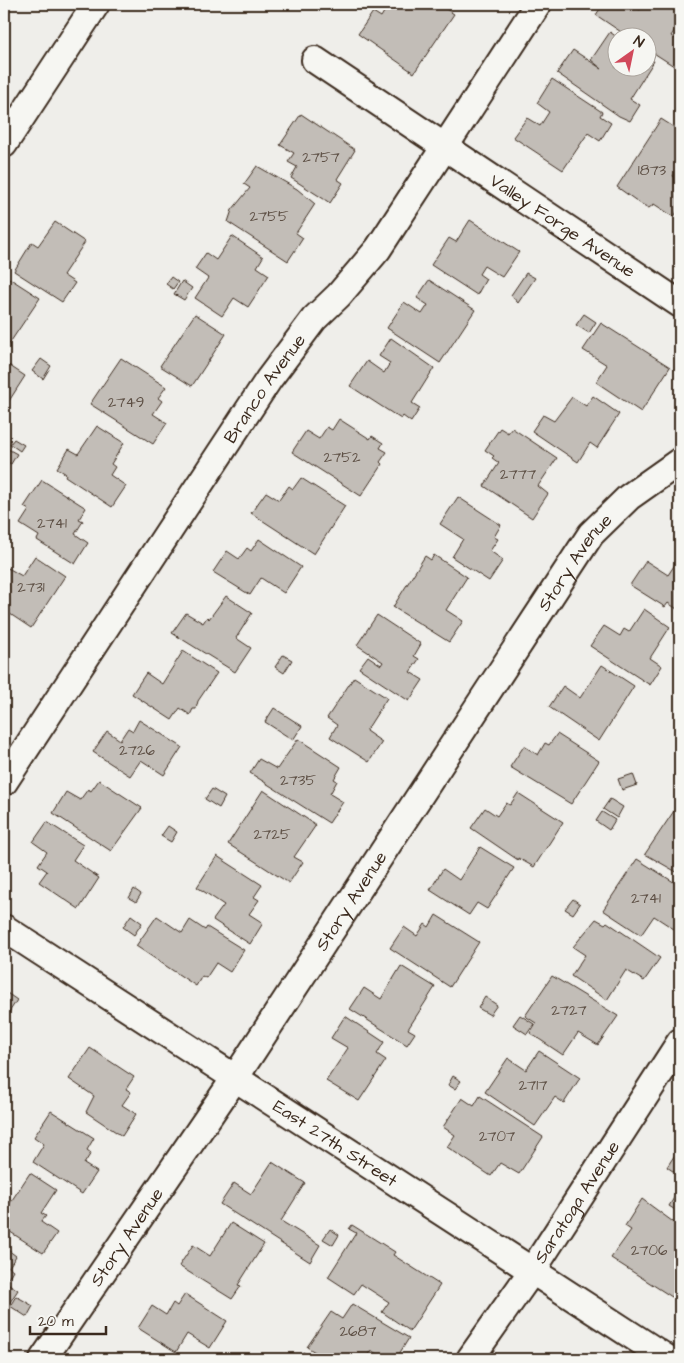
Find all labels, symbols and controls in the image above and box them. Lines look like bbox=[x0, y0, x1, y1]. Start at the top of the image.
north arrow bbox=[606, 28, 656, 78]
text: N bbox=[629, 31, 648, 53]
house number: 2757 bbox=[302, 147, 340, 168]
house number: 1873 bbox=[638, 160, 667, 181]
street label: Valley Forge Avenue bbox=[485, 168, 640, 284]
house number: 2755 bbox=[249, 206, 289, 227]
street label: Branco Avenue bbox=[218, 329, 312, 448]
house number: 2749 bbox=[108, 392, 144, 413]
house number: 2752 bbox=[323, 447, 361, 468]
house number: 2777 bbox=[500, 464, 536, 485]
street label: Story Avenue bbox=[532, 508, 618, 616]
house number: 2741 bbox=[37, 513, 67, 534]
house number: 2731 bbox=[17, 577, 45, 598]
house number: 2726 bbox=[119, 740, 155, 761]
house number: 2735 bbox=[280, 770, 316, 791]
house number: 2725 bbox=[253, 824, 291, 845]
street label: Story Avenue bbox=[310, 846, 393, 956]
house number: 2741 bbox=[631, 888, 661, 909]
house number: 2727 bbox=[551, 1000, 587, 1021]
house number: 2717 bbox=[519, 1075, 547, 1096]
street label: East 27th Street bbox=[268, 1094, 403, 1193]
house number: 2707 bbox=[479, 1126, 515, 1147]
street label: Saratoga Avenue bbox=[528, 1136, 626, 1268]
street label: Story Avenue bbox=[84, 1183, 170, 1291]
house number: 2706 bbox=[631, 1240, 668, 1261]
scale bar bbox=[30, 1303, 106, 1335]
text: 20 m bbox=[38, 1311, 74, 1332]
house number: 2687 bbox=[340, 1321, 376, 1342]

